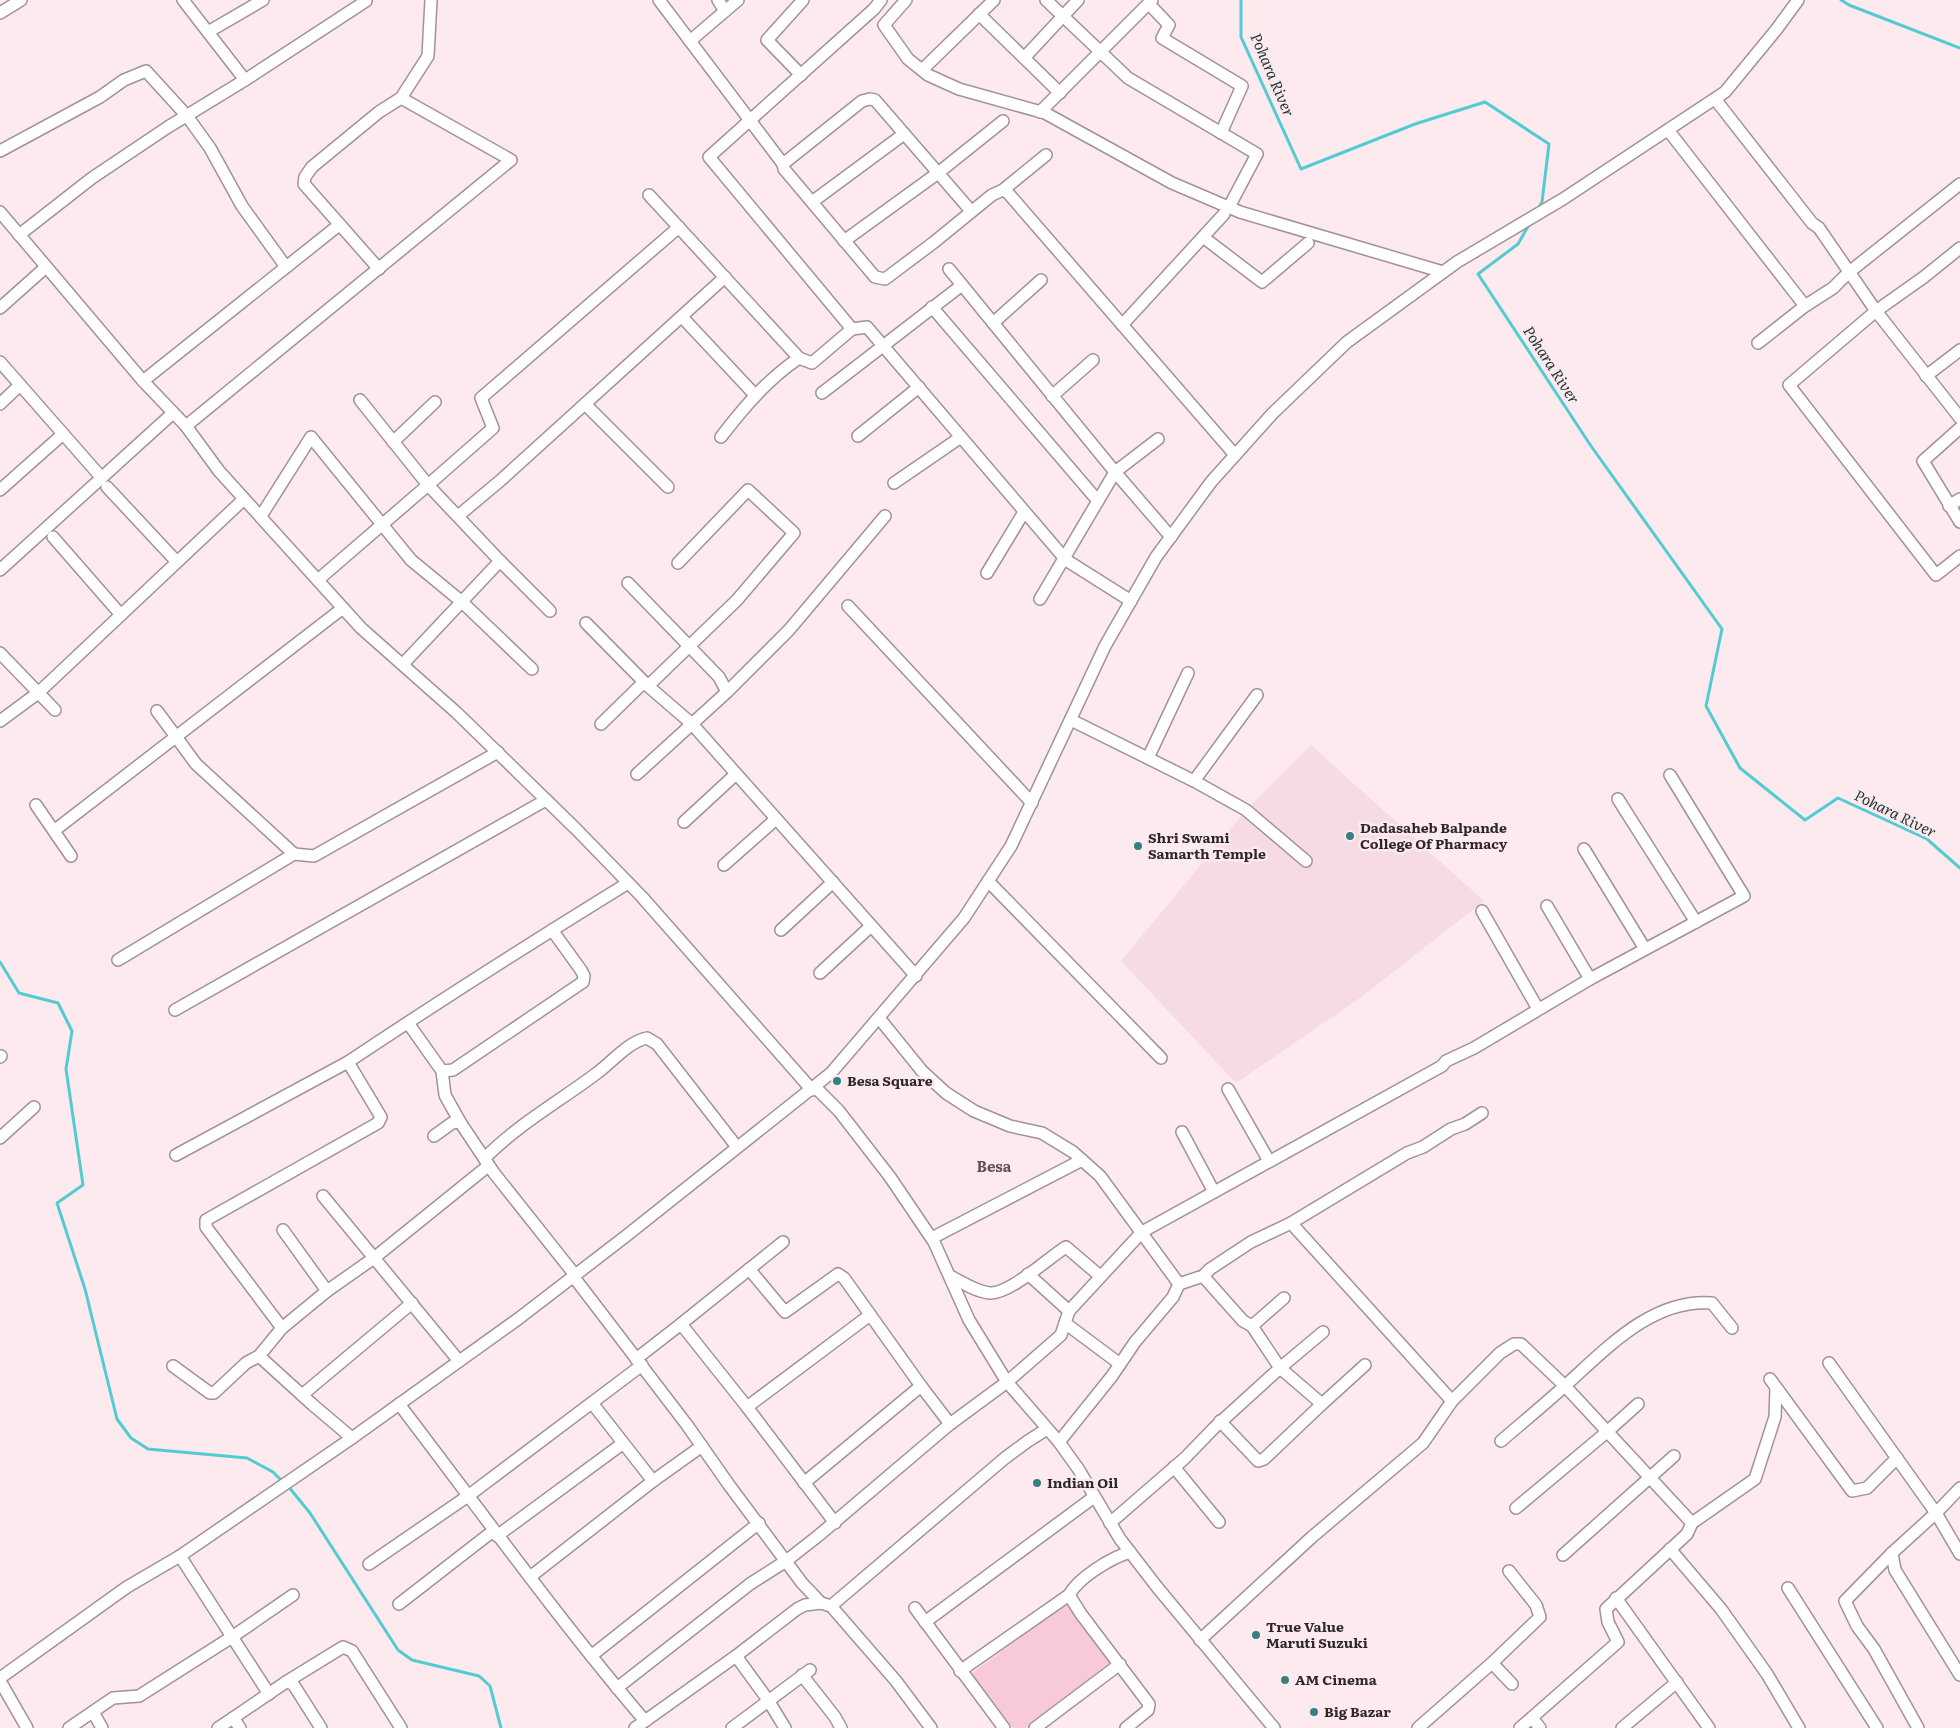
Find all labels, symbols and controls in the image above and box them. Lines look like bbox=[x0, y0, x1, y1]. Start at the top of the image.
water label: Pohara River bbox=[1245, 29, 1301, 120]
water label: Pohara River bbox=[1518, 321, 1586, 408]
water label: Pohara River bbox=[1851, 783, 1941, 842]
place label: Dadasaheb Balpande College Of Pharmacy bbox=[1360, 817, 1508, 853]
place label: Shri Swami Samarth Temple bbox=[1148, 827, 1266, 863]
marker: Dadasaheb Balpande College Of Pharmacy bbox=[1344, 830, 1356, 842]
marker: Shri Swami Samarth Temple bbox=[1132, 840, 1144, 852]
place label: Besa Square bbox=[847, 1070, 933, 1090]
marker: Besa Square bbox=[831, 1075, 843, 1087]
district label: Besa bbox=[977, 1154, 1012, 1177]
place label: Indian Oil bbox=[1047, 1472, 1118, 1492]
marker: Indian Oil bbox=[1031, 1477, 1043, 1489]
place label: True Value Maruti Suzuki bbox=[1266, 1616, 1368, 1652]
marker: True Value Maruti Suzuki bbox=[1250, 1629, 1262, 1641]
place label: AM Cinema bbox=[1295, 1669, 1378, 1689]
marker: AM Cinema bbox=[1279, 1674, 1291, 1686]
place label: Big Bazar bbox=[1324, 1701, 1391, 1721]
marker: Big Bazar bbox=[1308, 1706, 1320, 1718]

